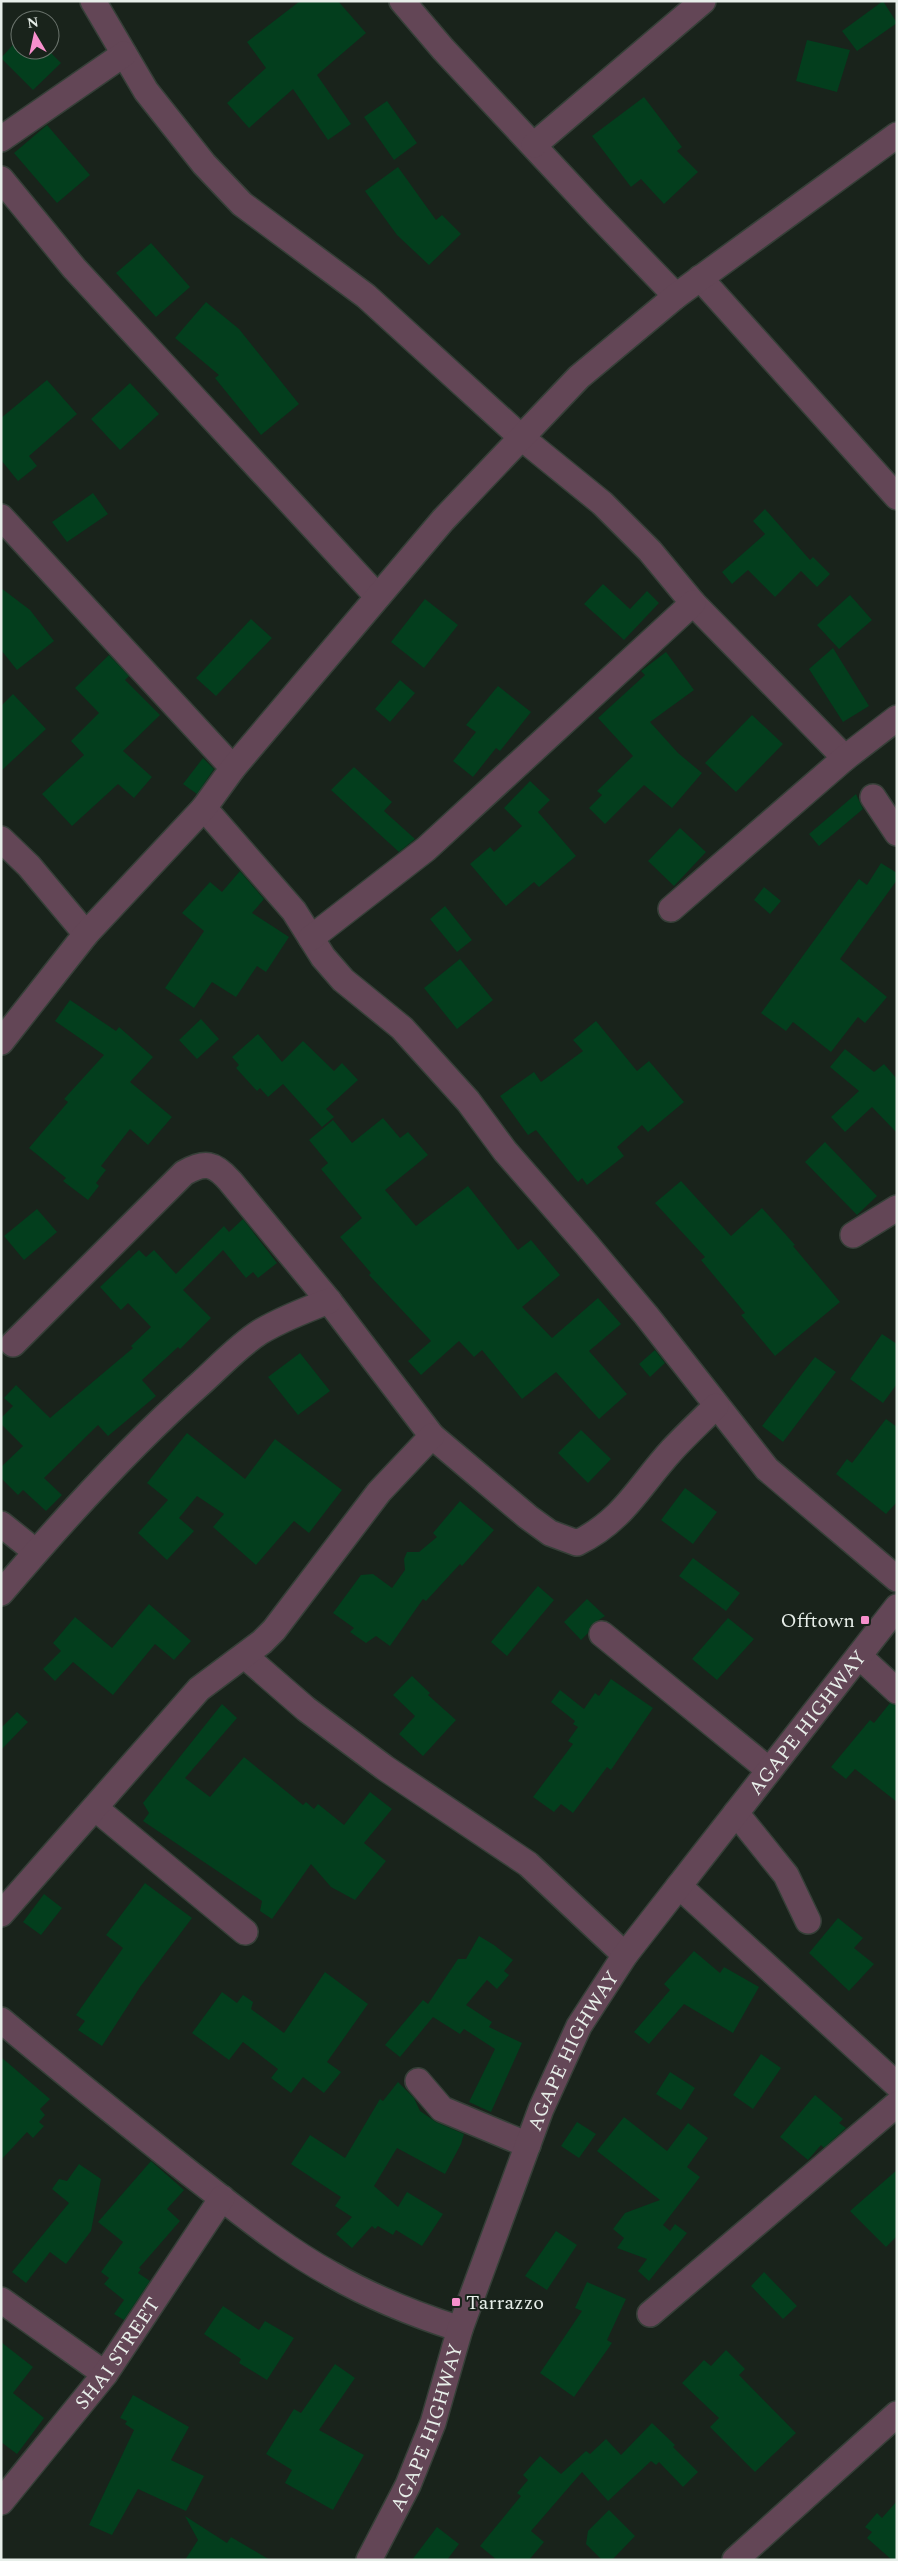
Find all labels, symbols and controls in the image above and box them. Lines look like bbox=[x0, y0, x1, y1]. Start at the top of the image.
north arrow bbox=[10, 10, 60, 60]
text: N bbox=[26, 11, 40, 34]
place label: Offtown bbox=[780, 1606, 855, 1636]
marker: Offtown bbox=[859, 1614, 871, 1626]
street label: AGAPE HIGHWAY bbox=[741, 1644, 874, 1802]
street label: AGAPE HIGHWAY bbox=[520, 1965, 627, 2135]
place label: Tarrazzo bbox=[466, 2288, 544, 2318]
street label: SHAI STREET bbox=[68, 2291, 168, 2416]
marker: Tarrazzo bbox=[450, 2296, 462, 2308]
street label: AGAPE HIGHWAY bbox=[383, 2340, 471, 2517]

